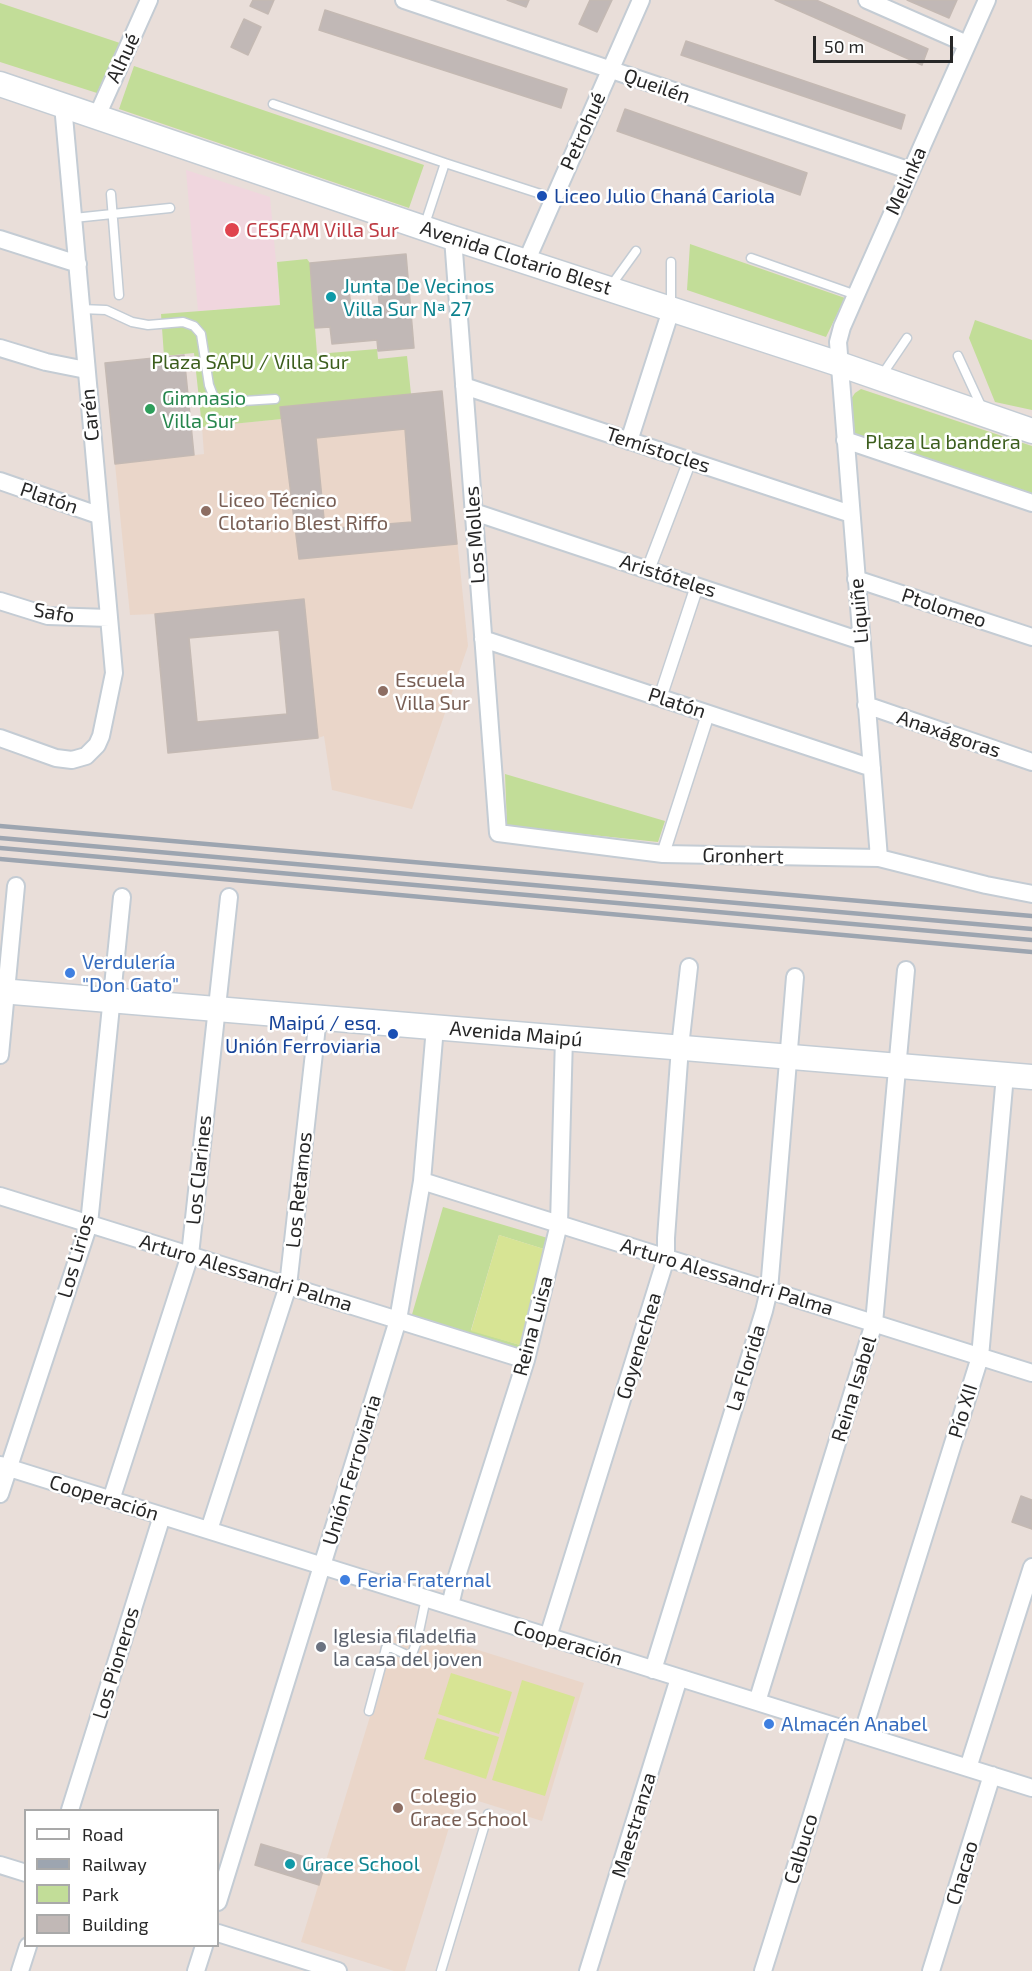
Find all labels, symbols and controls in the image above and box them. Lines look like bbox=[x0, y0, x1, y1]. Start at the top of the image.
scale bar bbox=[816, 24, 956, 62]
street label: Alhué bbox=[101, 29, 145, 87]
text: 50 m bbox=[824, 35, 864, 57]
street label: Queilén bbox=[621, 63, 693, 109]
street label: Petrohué bbox=[555, 88, 611, 174]
street label: Melinka bbox=[880, 143, 932, 219]
place label: Liceo Julio Chaná Cariola bbox=[554, 184, 775, 208]
marker: Liceo Julio Chaná Cariola bbox=[535, 189, 549, 203]
street label: Avenida Clotario Blest bbox=[417, 216, 615, 300]
place label: CESFAM Villa Sur bbox=[246, 218, 399, 242]
marker: CESFAM Villa Sur bbox=[223, 221, 241, 239]
place label: Junta De Vecinos Villa Sur Nª 27 bbox=[343, 274, 494, 321]
marker: Junta De Vecinos Villa Sur Nª 27 bbox=[324, 290, 338, 304]
park label: Plaza SAPU / Villa Sur bbox=[151, 350, 349, 374]
place label: Gimnasio Villa Sur bbox=[162, 386, 246, 433]
street label: Carén bbox=[76, 388, 104, 442]
marker: Gimnasio Villa Sur bbox=[143, 402, 157, 416]
street label: Temístocles bbox=[603, 422, 713, 478]
park label: Plaza La bandera bbox=[865, 430, 1021, 454]
street label: Platón bbox=[17, 477, 81, 519]
street label: Los Molles bbox=[460, 485, 490, 585]
place label: Liceo Técnico Clotario Blest Riffo bbox=[218, 488, 388, 535]
marker: Liceo Técnico Clotario Blest Riffo bbox=[199, 504, 213, 518]
street label: Aristóteles bbox=[617, 549, 719, 603]
street label: Liquiñe bbox=[844, 577, 874, 645]
street label: Ptolomeo bbox=[899, 583, 989, 633]
street label: Safo bbox=[32, 598, 76, 628]
place label: Escuela Villa Sur bbox=[395, 668, 470, 715]
street label: Platón bbox=[645, 682, 709, 724]
marker: Escuela Villa Sur bbox=[376, 684, 390, 698]
street label: Anaxágoras bbox=[894, 705, 1004, 763]
street label: Gronhert bbox=[702, 843, 784, 869]
place label: Verdulería "Don Gato" bbox=[82, 950, 179, 997]
marker: Verdulería "Don Gato" bbox=[63, 966, 77, 980]
place label: Maipú / esq. Unión Ferroviaria bbox=[225, 1011, 381, 1058]
street label: Avenida Maipú bbox=[449, 1016, 583, 1052]
marker: Maipú / esq. Unión Ferroviaria bbox=[386, 1027, 400, 1041]
street label: Los Clarines bbox=[181, 1114, 217, 1226]
street label: Los Retamos bbox=[281, 1131, 317, 1249]
street label: Los Lirios bbox=[53, 1211, 99, 1301]
street label: Arturo Alessandri Palma bbox=[137, 1229, 355, 1317]
street label: Arturo Alessandri Palma bbox=[618, 1233, 836, 1321]
street label: Reina Luisa bbox=[508, 1273, 558, 1379]
street label: Goyenechea bbox=[611, 1290, 667, 1402]
street label: La Florida bbox=[721, 1322, 771, 1414]
street label: Reina Isabel bbox=[827, 1333, 881, 1445]
street label: Pío XII bbox=[943, 1381, 983, 1441]
street label: Unión Ferroviaria bbox=[318, 1392, 386, 1548]
street label: Cooperación bbox=[46, 1470, 162, 1526]
place label: Feria Fraternal bbox=[357, 1568, 491, 1592]
marker: Feria Fraternal bbox=[338, 1573, 352, 1587]
street label: Los Pioneros bbox=[88, 1604, 144, 1722]
street label: Cooperación bbox=[510, 1615, 626, 1671]
place label: Iglesia filadelfia la casa del joven bbox=[333, 1624, 482, 1671]
marker: Iglesia filadelfia la casa del joven bbox=[314, 1640, 328, 1654]
place label: Almacén Anabel bbox=[781, 1712, 927, 1736]
marker: Almacén Anabel bbox=[762, 1717, 776, 1731]
street label: Maestranza bbox=[607, 1769, 661, 1881]
place label: Colegio Grace School bbox=[410, 1784, 528, 1831]
marker: Colegio Grace School bbox=[391, 1801, 405, 1815]
legend bbox=[24, 1809, 219, 1947]
street label: Calbuco bbox=[779, 1811, 823, 1887]
text: Road bbox=[82, 1823, 123, 1845]
street label: Chacao bbox=[941, 1838, 983, 1908]
place label: Grace School bbox=[302, 1852, 420, 1876]
text: Railway bbox=[82, 1853, 147, 1875]
marker: Grace School bbox=[283, 1857, 297, 1871]
text: Park bbox=[82, 1883, 119, 1905]
text: Building bbox=[82, 1913, 149, 1935]

